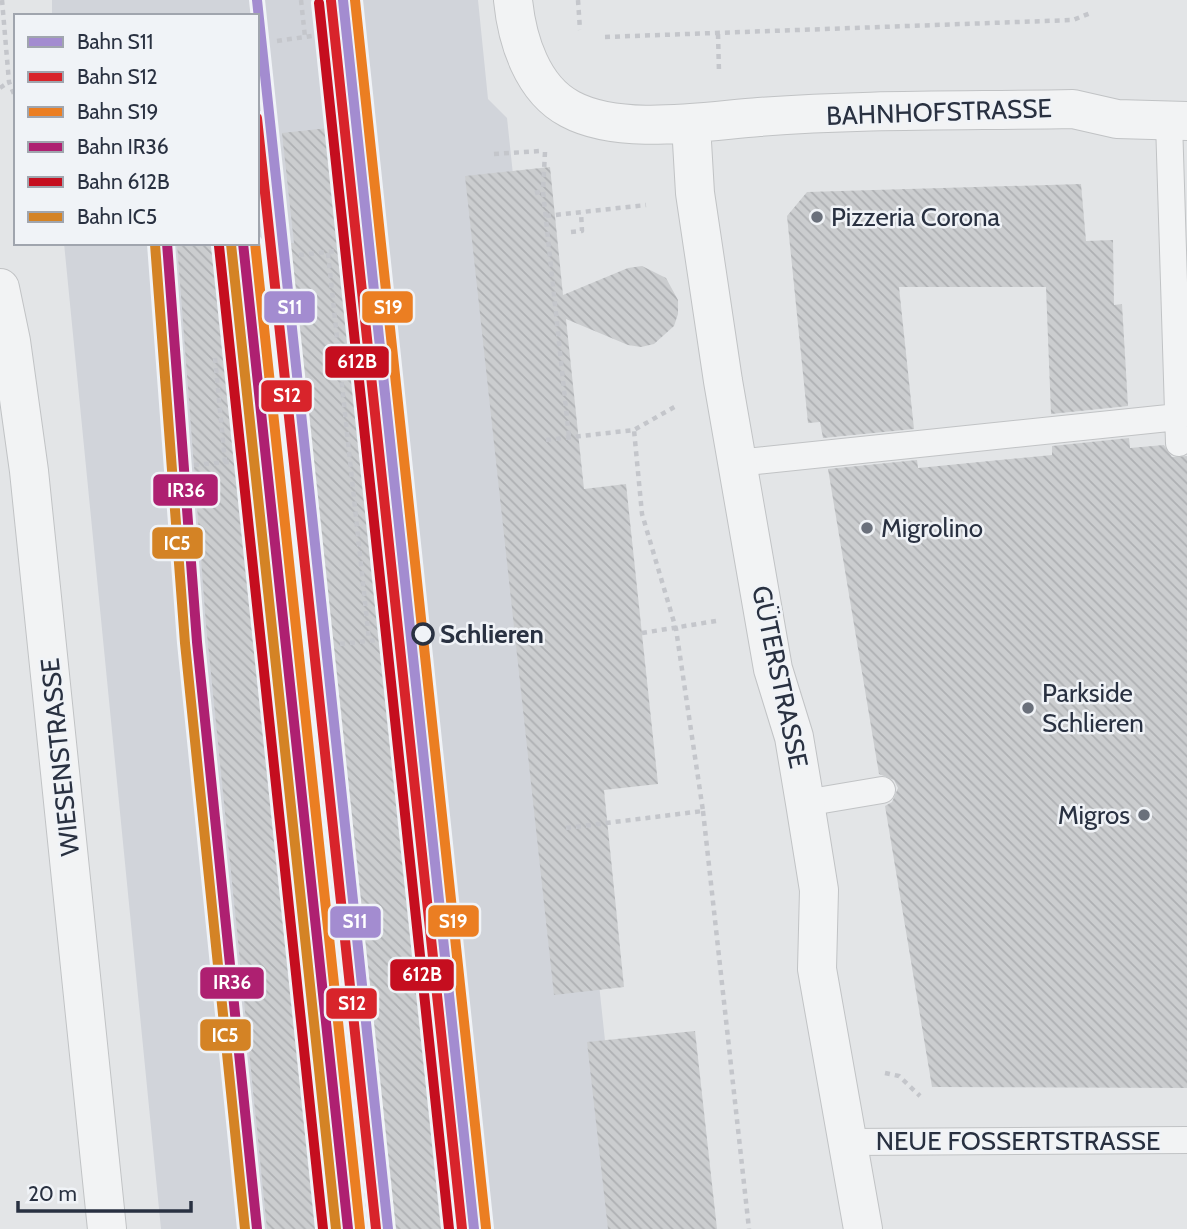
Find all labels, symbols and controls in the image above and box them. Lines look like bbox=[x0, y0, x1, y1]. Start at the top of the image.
legend bbox=[14, 14, 259, 245]
text: Bahn S11 bbox=[77, 29, 153, 54]
text: Bahn S12 bbox=[77, 64, 158, 89]
street label: BAHNHOFSTRASSE bbox=[826, 92, 1052, 132]
text: Bahn S19 bbox=[77, 99, 159, 124]
text: Bahn IR36 bbox=[77, 134, 169, 159]
text: Bahn 612B bbox=[77, 169, 170, 194]
place label: Pizzeria Corona bbox=[831, 201, 1000, 233]
text: Bahn IC5 bbox=[77, 204, 157, 229]
marker: Pizzeria Corona bbox=[809, 209, 825, 225]
line badge: S11 bbox=[263, 290, 316, 324]
line badge: S19 bbox=[361, 290, 414, 324]
text: S11 bbox=[277, 296, 303, 319]
text: S19 bbox=[374, 296, 402, 319]
line badge: 612B bbox=[324, 345, 390, 379]
text: 612B bbox=[337, 350, 377, 373]
line badge: S12 bbox=[260, 379, 313, 413]
text: S12 bbox=[273, 384, 301, 407]
line badge: IR36 bbox=[152, 473, 219, 507]
text: IR36 bbox=[167, 479, 205, 502]
place label: Migrolino bbox=[881, 512, 983, 544]
marker: Migrolino bbox=[859, 520, 875, 536]
line badge: IC5 bbox=[151, 526, 204, 560]
text: IC5 bbox=[163, 532, 191, 555]
street label: GÜTERSTRASSE bbox=[745, 583, 815, 771]
place label: Schlieren bbox=[440, 618, 544, 650]
marker: Schlieren bbox=[412, 623, 434, 645]
street label: WIESENSTRASSE bbox=[34, 656, 86, 858]
place label: Parkside Schlieren bbox=[1042, 677, 1144, 739]
marker: Parkside Schlieren bbox=[1020, 700, 1036, 716]
place label: Migros bbox=[1058, 799, 1130, 831]
marker: Migros bbox=[1136, 807, 1152, 823]
line badge: S19 bbox=[427, 904, 480, 938]
line badge: S11 bbox=[329, 905, 382, 939]
text: S11 bbox=[342, 910, 368, 933]
text: S19 bbox=[439, 910, 467, 933]
line badge: 612B bbox=[389, 958, 455, 992]
text: 612B bbox=[402, 963, 442, 986]
line badge: IR36 bbox=[199, 966, 265, 1000]
text: IR36 bbox=[213, 971, 251, 994]
line badge: S12 bbox=[325, 987, 378, 1020]
text: S12 bbox=[338, 992, 366, 1015]
line badge: IC5 bbox=[199, 1018, 252, 1052]
text: IC5 bbox=[211, 1024, 239, 1047]
street label: NEUE FOSSERTSTRASSE bbox=[876, 1125, 1160, 1157]
scale bar bbox=[18, 1170, 191, 1214]
text: 20 m bbox=[28, 1181, 77, 1206]

